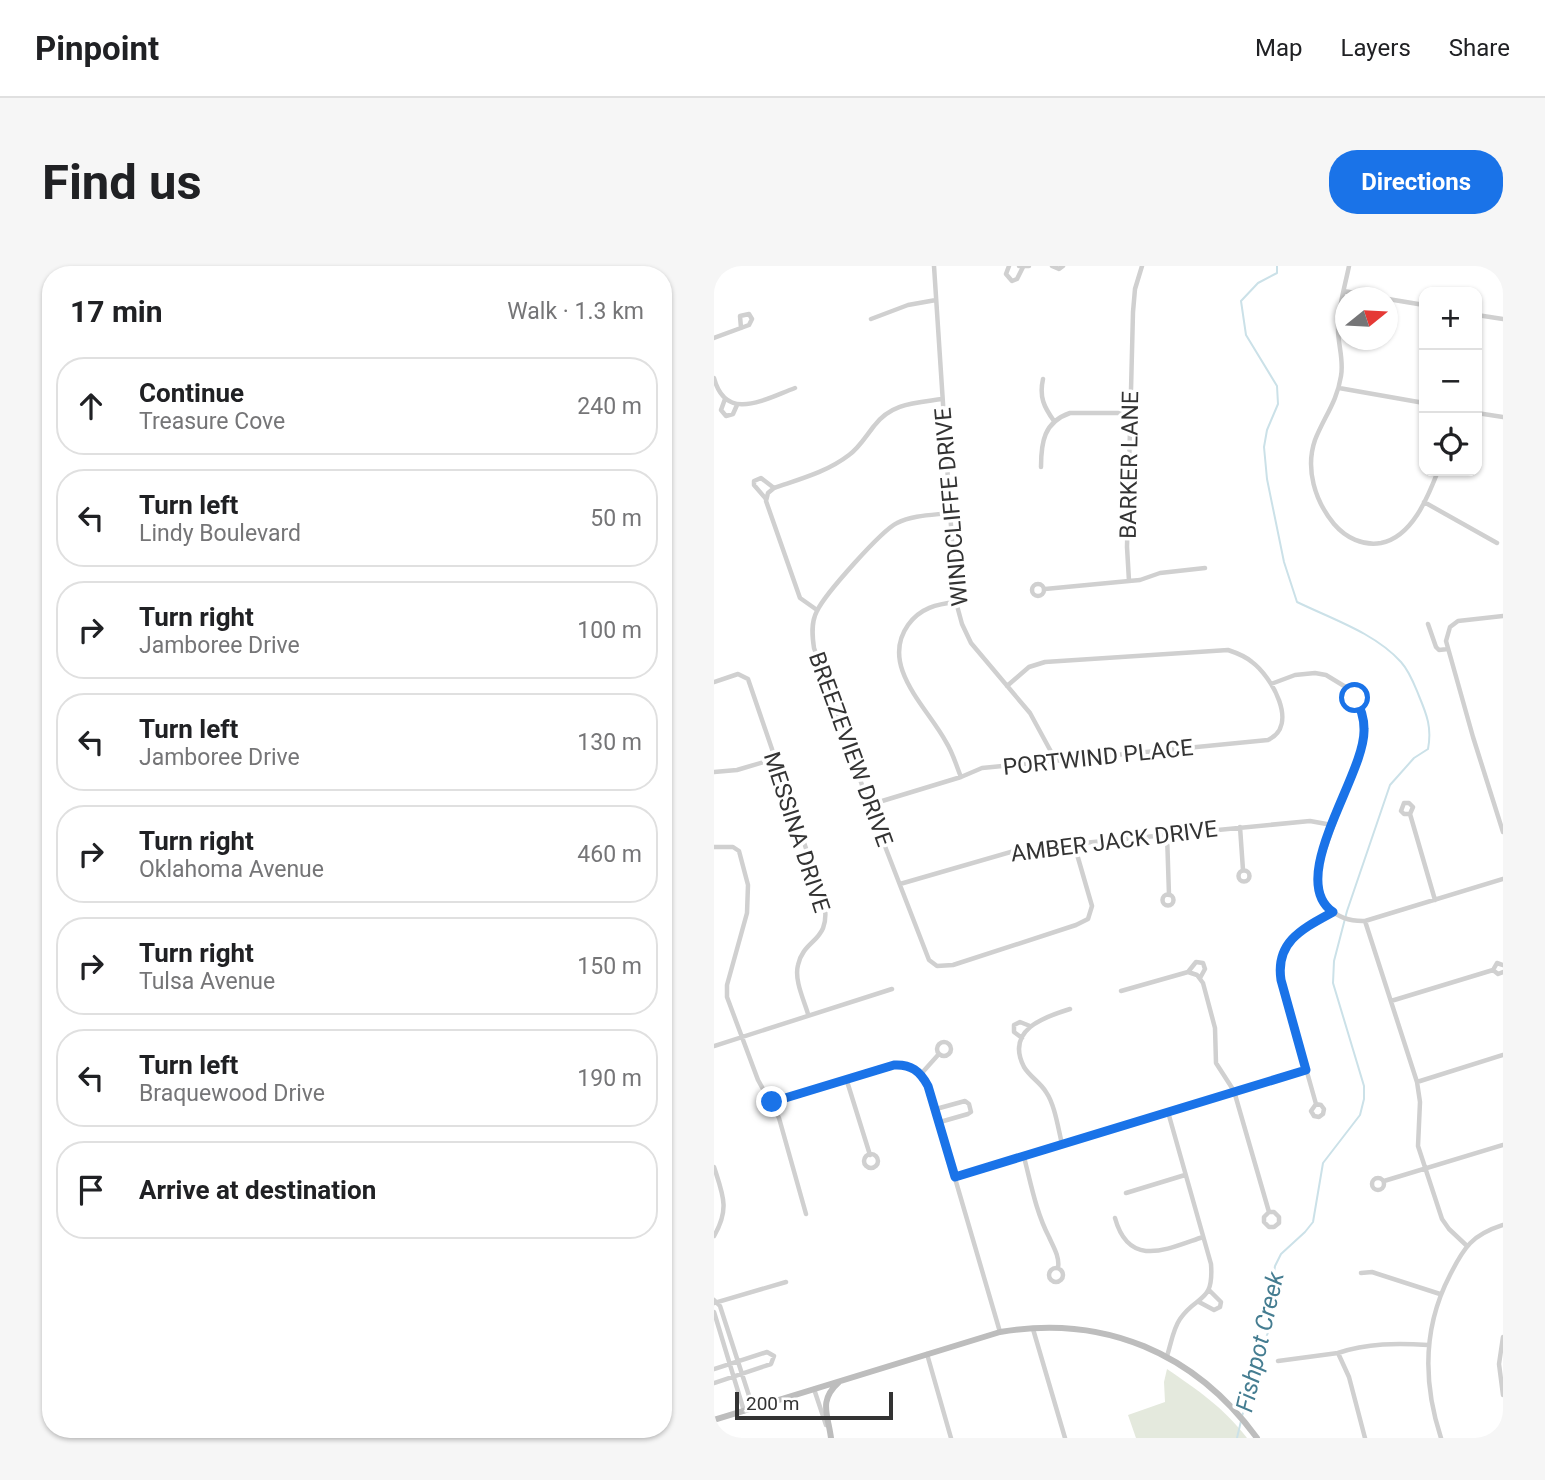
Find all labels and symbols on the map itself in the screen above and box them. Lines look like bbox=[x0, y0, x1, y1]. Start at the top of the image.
north arrow bbox=[1335, 287, 1398, 350]
street label: BARKER LANE bbox=[1115, 391, 1144, 539]
street label: WINDCLIFFE DRIVE bbox=[929, 407, 974, 607]
street label: BREEZEVIEW DRIVE bbox=[803, 648, 898, 850]
route start bbox=[1339, 682, 1370, 713]
street label: PORTWIND PLACE bbox=[1001, 734, 1195, 781]
street label: MESSINA DRIVE bbox=[758, 748, 835, 916]
street label: AMBER JACK DRIVE bbox=[1009, 815, 1219, 868]
route end bbox=[756, 1086, 787, 1117]
water label: Fishpot Creek bbox=[1230, 1268, 1290, 1415]
scale bar bbox=[735, 1389, 892, 1421]

